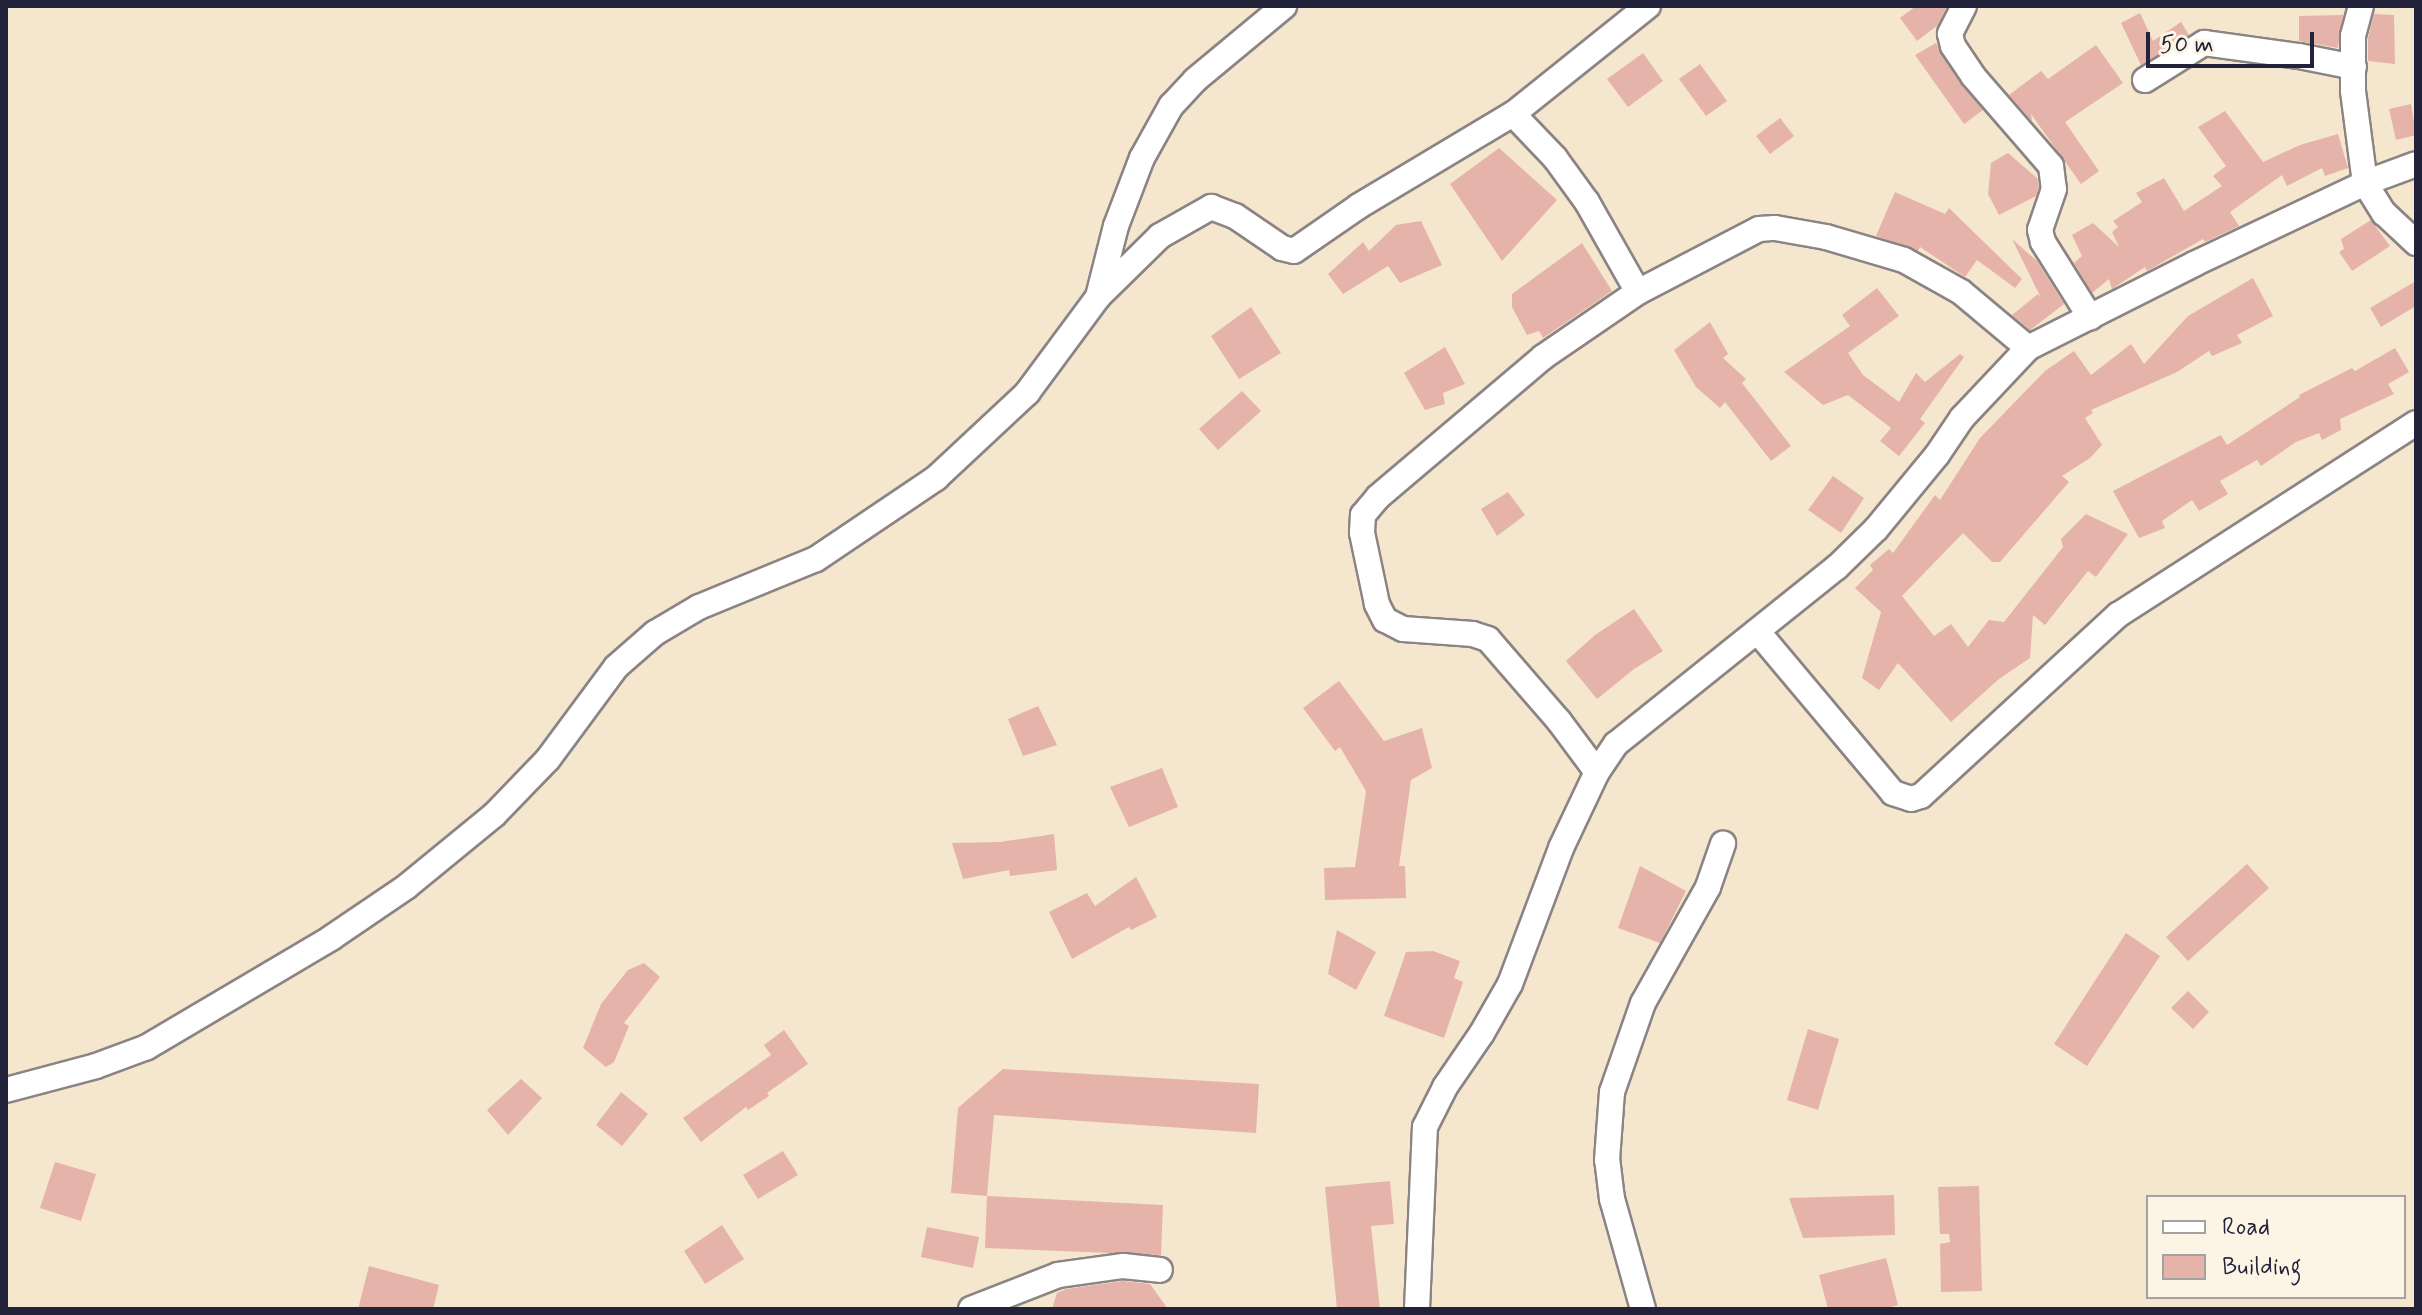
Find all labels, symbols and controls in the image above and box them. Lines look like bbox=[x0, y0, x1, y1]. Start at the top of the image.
scale bar bbox=[2150, 16, 2318, 66]
text: 50 m bbox=[2160, 30, 2214, 61]
legend bbox=[2146, 1195, 2406, 1299]
text: Road bbox=[2222, 1212, 2270, 1243]
text: Building bbox=[2222, 1252, 2302, 1283]

